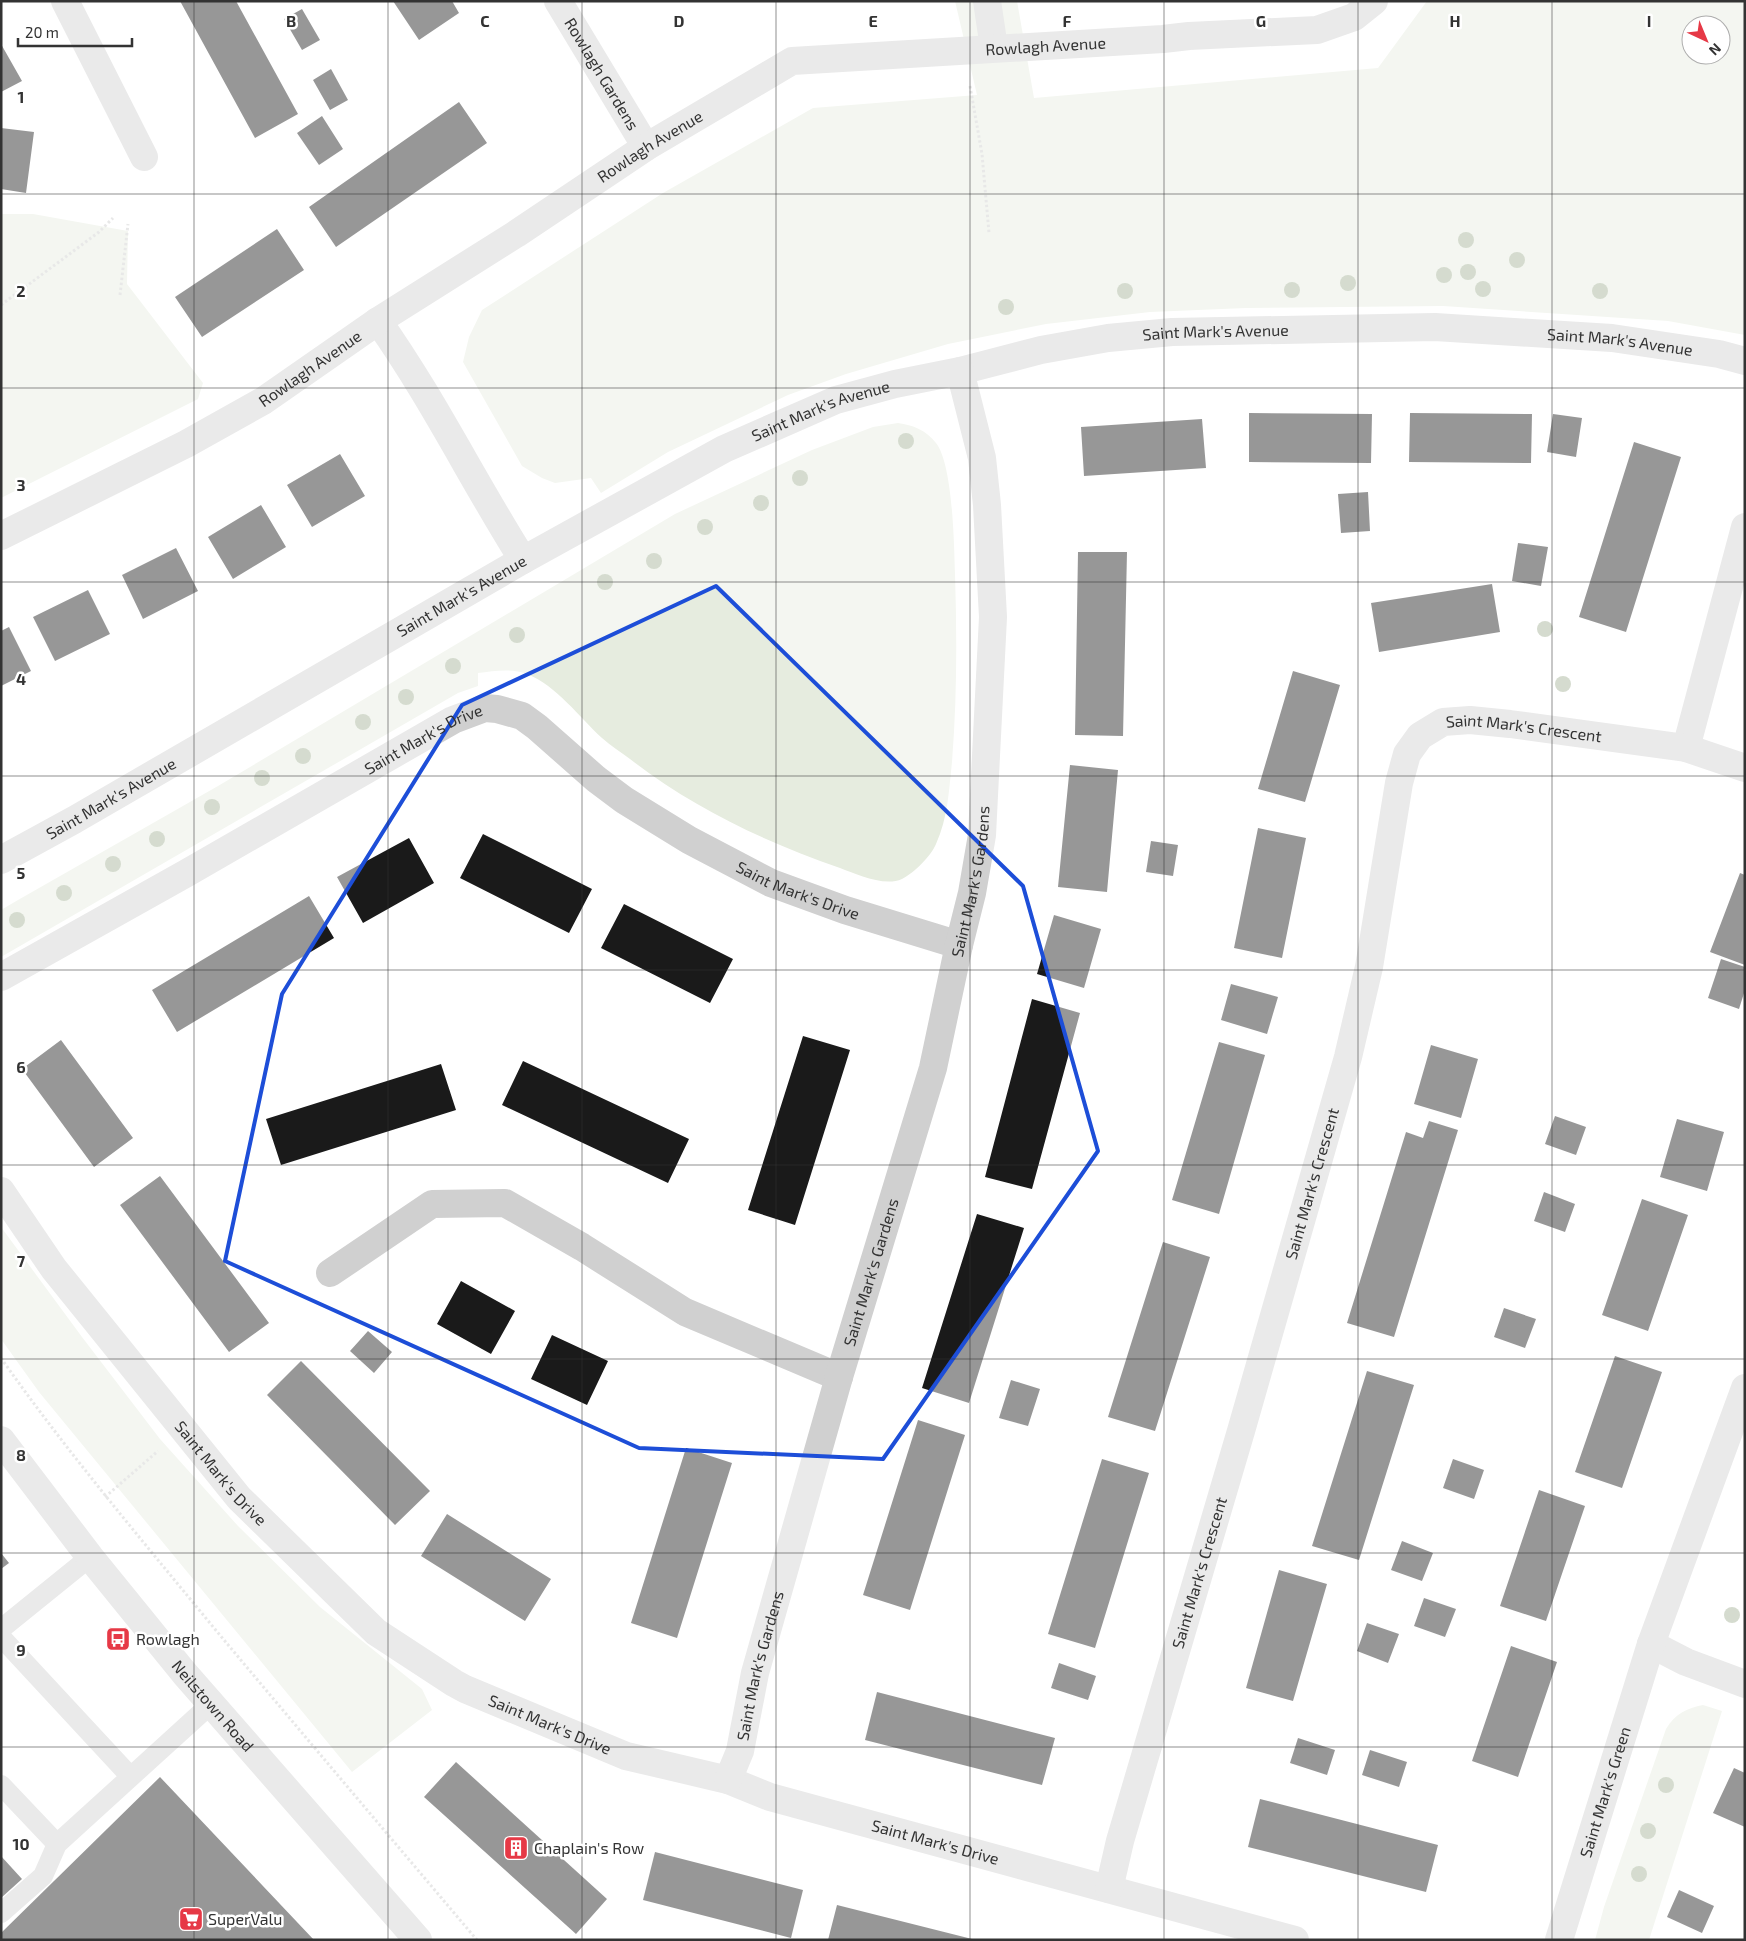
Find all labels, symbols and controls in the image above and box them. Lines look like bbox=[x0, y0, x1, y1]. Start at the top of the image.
text: B bbox=[286, 11, 296, 30]
text: C bbox=[480, 11, 490, 30]
text: D bbox=[674, 11, 685, 30]
text: E bbox=[868, 11, 878, 30]
text: F bbox=[1063, 11, 1072, 30]
text: G bbox=[1256, 11, 1266, 30]
text: H bbox=[1449, 11, 1461, 30]
text: I bbox=[1647, 11, 1651, 30]
street label: Rowlagh Gardens bbox=[561, 14, 643, 133]
scale bar bbox=[18, 15, 131, 47]
north arrow bbox=[1681, 15, 1731, 65]
text: 20 m bbox=[25, 23, 59, 41]
street label: Rowlagh Avenue bbox=[985, 32, 1106, 59]
text: N bbox=[1706, 40, 1725, 59]
text: 1 bbox=[18, 87, 24, 106]
street label: Rowlagh Avenue bbox=[593, 106, 706, 186]
text: 2 bbox=[16, 281, 26, 300]
street label: Saint Mark's Avenue bbox=[1142, 320, 1289, 344]
street label: Saint Mark's Avenue bbox=[1547, 324, 1694, 359]
street label: Rowlagh Avenue bbox=[255, 326, 365, 410]
street label: Saint Mark's Avenue bbox=[748, 376, 892, 445]
text: 3 bbox=[16, 475, 26, 494]
street label: Saint Mark's Avenue bbox=[393, 550, 529, 640]
text: 4 bbox=[16, 669, 26, 688]
street label: Saint Mark's Drive bbox=[361, 700, 485, 778]
street label: Saint Mark's Crescent bbox=[1445, 710, 1603, 745]
street label: Saint Mark's Avenue bbox=[42, 753, 179, 843]
street label: Saint Mark's Gardens bbox=[947, 805, 992, 959]
street label: Saint Mark's Drive bbox=[733, 857, 862, 923]
text: 5 bbox=[17, 863, 26, 882]
text: 6 bbox=[16, 1057, 26, 1076]
street label: Saint Mark's Crescent bbox=[1281, 1105, 1342, 1262]
street label: Saint Mark's Gardens bbox=[839, 1196, 902, 1348]
text: 7 bbox=[17, 1251, 26, 1270]
street label: Saint Mark's Drive bbox=[171, 1417, 271, 1529]
text: 8 bbox=[16, 1445, 26, 1464]
street label: Saint Mark's Crescent bbox=[1167, 1495, 1230, 1651]
street label: Saint Mark's Gardens bbox=[732, 1589, 787, 1742]
bus stop icon: Rowlagh bbox=[105, 1626, 131, 1652]
place label: Rowlagh bbox=[136, 1629, 200, 1648]
text: 9 bbox=[16, 1640, 26, 1659]
street label: Neilstown Road bbox=[168, 1656, 258, 1755]
street label: Saint Mark's Drive bbox=[486, 1690, 614, 1758]
street label: Saint Mark's Green bbox=[1575, 1724, 1634, 1860]
street label: Saint Mark's Drive bbox=[870, 1815, 1001, 1868]
text: 10 bbox=[12, 1834, 30, 1853]
building icon: Chaplain's Row bbox=[503, 1835, 529, 1861]
place label: Chaplain's Row bbox=[534, 1838, 644, 1857]
supermarket icon: SuperValu bbox=[178, 1906, 204, 1932]
place label: SuperValu bbox=[208, 1909, 282, 1928]

